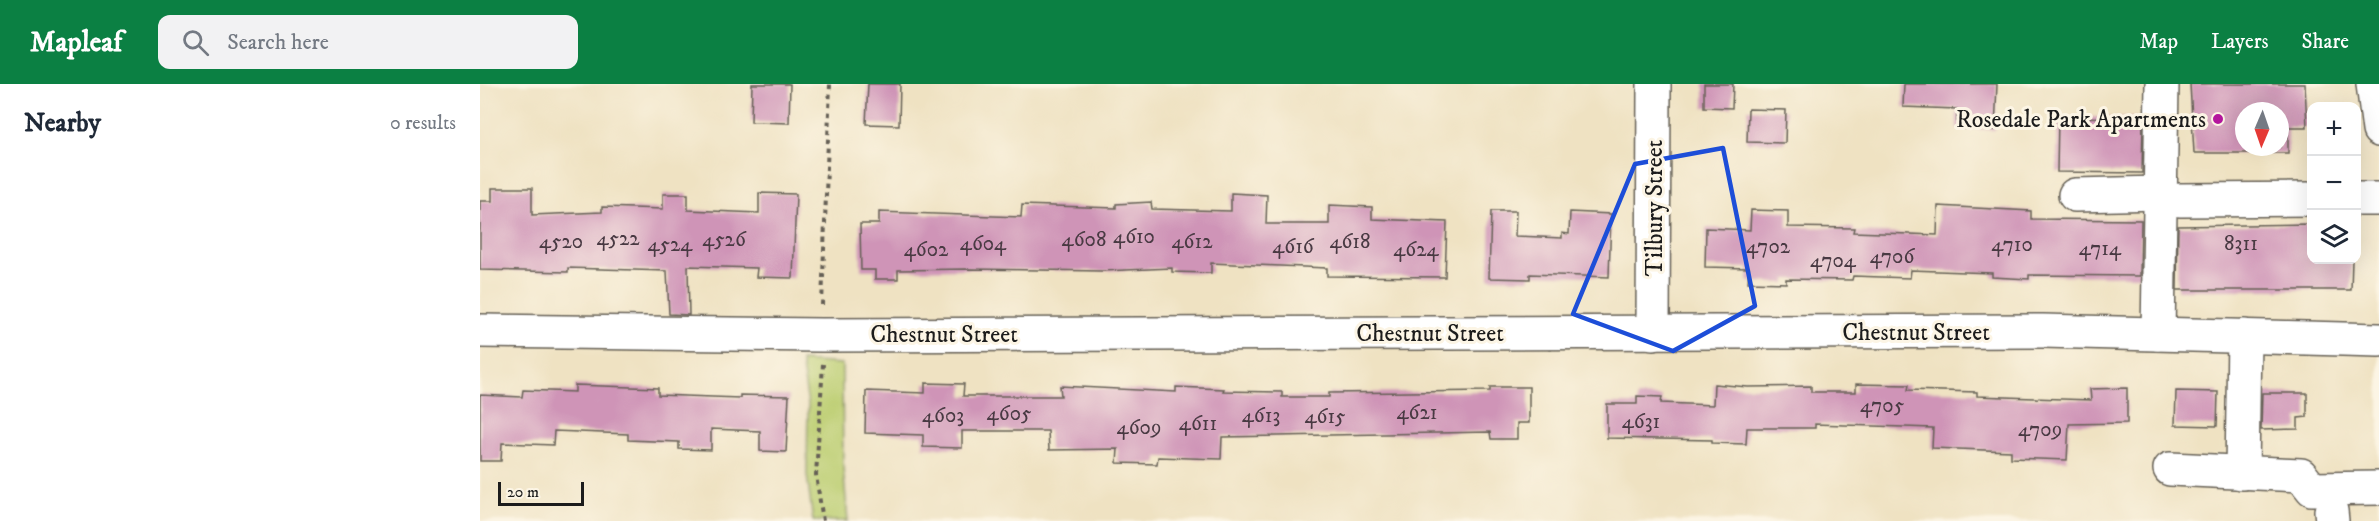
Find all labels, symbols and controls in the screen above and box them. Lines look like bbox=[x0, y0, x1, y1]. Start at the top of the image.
search box bbox=[158, 15, 578, 69]
text: Mapleaf bbox=[30, 25, 122, 60]
icon: search bbox=[179, 26, 212, 59]
text: Search here bbox=[227, 29, 329, 56]
text: Map bbox=[2139, 29, 2178, 55]
text: Layers bbox=[2211, 29, 2269, 55]
text: Share bbox=[2302, 29, 2349, 55]
north arrow bbox=[2235, 102, 2289, 156]
map controls bbox=[2307, 102, 2361, 264]
button: + bbox=[2307, 102, 2361, 156]
place label: Rosedale Park Apartments bbox=[1956, 105, 2206, 135]
text: Nearby bbox=[24, 107, 101, 140]
text: 0 results bbox=[390, 111, 456, 136]
marker: Rosedale Park Apartments bbox=[2211, 112, 2225, 126]
street label: Tilbury Street bbox=[1640, 139, 1670, 276]
button: − bbox=[2307, 156, 2361, 210]
button: layers bbox=[2307, 210, 2361, 264]
house number: 4610 bbox=[1113, 224, 1155, 250]
house number: 4522 bbox=[596, 226, 640, 252]
house number: 4526 bbox=[702, 227, 747, 253]
house number: 4608 bbox=[1062, 227, 1106, 253]
house number: 4520 bbox=[539, 229, 583, 255]
house number: 4612 bbox=[1172, 229, 1213, 255]
house number: 4618 bbox=[1329, 229, 1371, 255]
house number: 4604 bbox=[960, 231, 1007, 257]
house number: 8311 bbox=[2224, 231, 2258, 257]
house number: 4524 bbox=[648, 232, 693, 258]
house number: 4710 bbox=[1991, 232, 2033, 258]
house number: 4616 bbox=[1272, 234, 1315, 260]
house number: 4702 bbox=[1746, 234, 1791, 260]
house number: 4714 bbox=[2079, 236, 2122, 262]
house number: 4602 bbox=[904, 237, 949, 263]
house number: 4624 bbox=[1393, 237, 1440, 263]
house number: 4706 bbox=[1870, 244, 1915, 270]
house number: 4704 bbox=[1810, 248, 1857, 274]
street label: Chestnut Street bbox=[1842, 318, 1990, 348]
street label: Chestnut Street bbox=[1356, 319, 1504, 349]
street label: Chestnut Street bbox=[870, 320, 1018, 350]
house number: 4705 bbox=[1860, 393, 1904, 419]
house number: 4621 bbox=[1396, 400, 1438, 426]
house number: 4605 bbox=[987, 401, 1031, 427]
house number: 4603 bbox=[922, 403, 964, 429]
house number: 4613 bbox=[1242, 403, 1280, 429]
house number: 4615 bbox=[1305, 404, 1345, 430]
house number: 4631 bbox=[1622, 409, 1660, 435]
house number: 4611 bbox=[1179, 411, 1217, 437]
house number: 4609 bbox=[1117, 415, 1161, 441]
house number: 4709 bbox=[2018, 417, 2062, 443]
scale bar bbox=[498, 479, 584, 506]
text: 20 m bbox=[507, 482, 539, 502]

